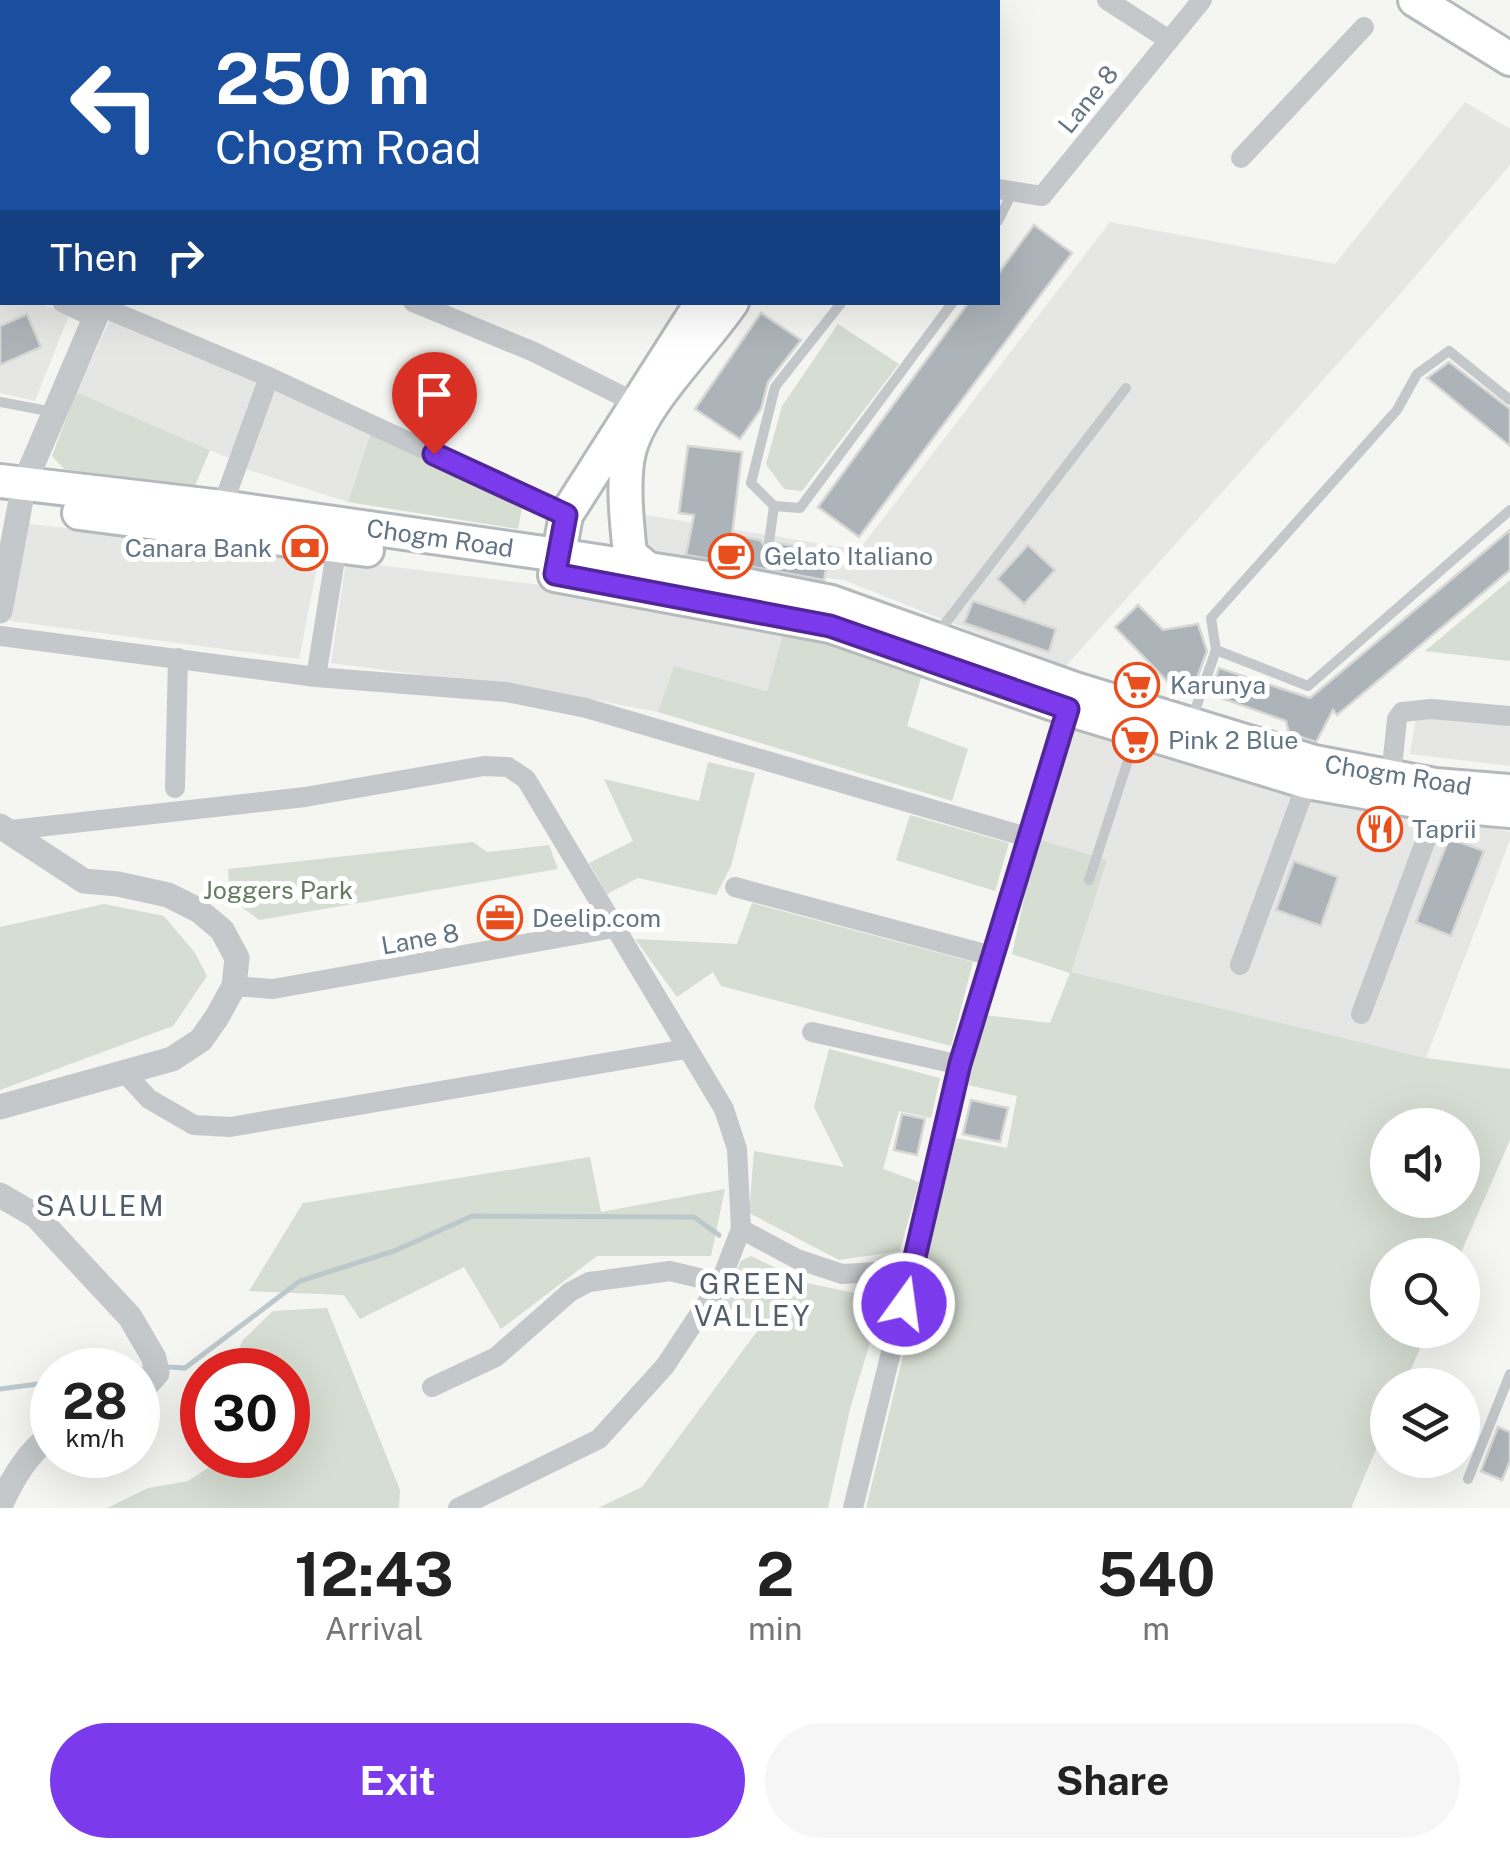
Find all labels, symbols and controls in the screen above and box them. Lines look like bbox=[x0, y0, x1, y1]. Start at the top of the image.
text: 250 m bbox=[215, 37, 430, 120]
icon: left bbox=[50, 40, 180, 170]
street label: Lane 8 bbox=[1052, 59, 1124, 139]
text: Chogm Road bbox=[215, 121, 482, 174]
icon: right bbox=[158, 230, 213, 285]
text: Then bbox=[50, 235, 138, 280]
pin bbox=[392, 352, 477, 455]
icon: arrive bbox=[407, 367, 462, 422]
street label: Chogm Road bbox=[365, 513, 515, 563]
bank icon: Canara Bank bbox=[282, 525, 328, 571]
place label: Canara Bank bbox=[125, 533, 272, 563]
cafe icon: Gelato Italiano bbox=[708, 533, 754, 579]
place label: Gelato Italiano bbox=[764, 541, 933, 571]
supermarket icon: Karunya bbox=[1114, 662, 1160, 708]
place label: Karunya bbox=[1170, 670, 1266, 700]
supermarket icon: Pink 2 Blue bbox=[1112, 717, 1158, 763]
place label: Pink 2 Blue bbox=[1168, 725, 1298, 755]
street label: Chogm Road bbox=[1322, 749, 1474, 801]
restaurant icon: Taprii bbox=[1357, 806, 1403, 852]
place label: Taprii bbox=[1412, 814, 1476, 844]
park label: Joggers Park bbox=[203, 875, 353, 905]
office icon: Deelip.com bbox=[477, 895, 523, 941]
place label: Deelip.com bbox=[532, 903, 661, 933]
street label: Lane 8 bbox=[379, 917, 461, 961]
map controls bbox=[1370, 1108, 1480, 1478]
button: sound bbox=[1370, 1108, 1480, 1218]
district label: SAULEM bbox=[36, 1189, 166, 1222]
button: search bbox=[1370, 1238, 1480, 1348]
position arrow bbox=[852, 1252, 956, 1356]
district label: GREEN VALLEY bbox=[694, 1267, 812, 1332]
speed limit sign: 30 bbox=[180, 1348, 310, 1478]
button: layers bbox=[1370, 1368, 1480, 1478]
text: 28 bbox=[62, 1371, 128, 1430]
text: km/h bbox=[66, 1423, 124, 1453]
text: 12:43 bbox=[295, 1539, 454, 1610]
text: 2 bbox=[756, 1539, 794, 1610]
text: 540 bbox=[1097, 1539, 1215, 1610]
text: Arrival bbox=[325, 1610, 423, 1647]
text: min bbox=[748, 1610, 802, 1647]
text: m bbox=[1142, 1610, 1170, 1647]
button: Exit bbox=[50, 1723, 745, 1838]
button: Share bbox=[765, 1723, 1460, 1838]

